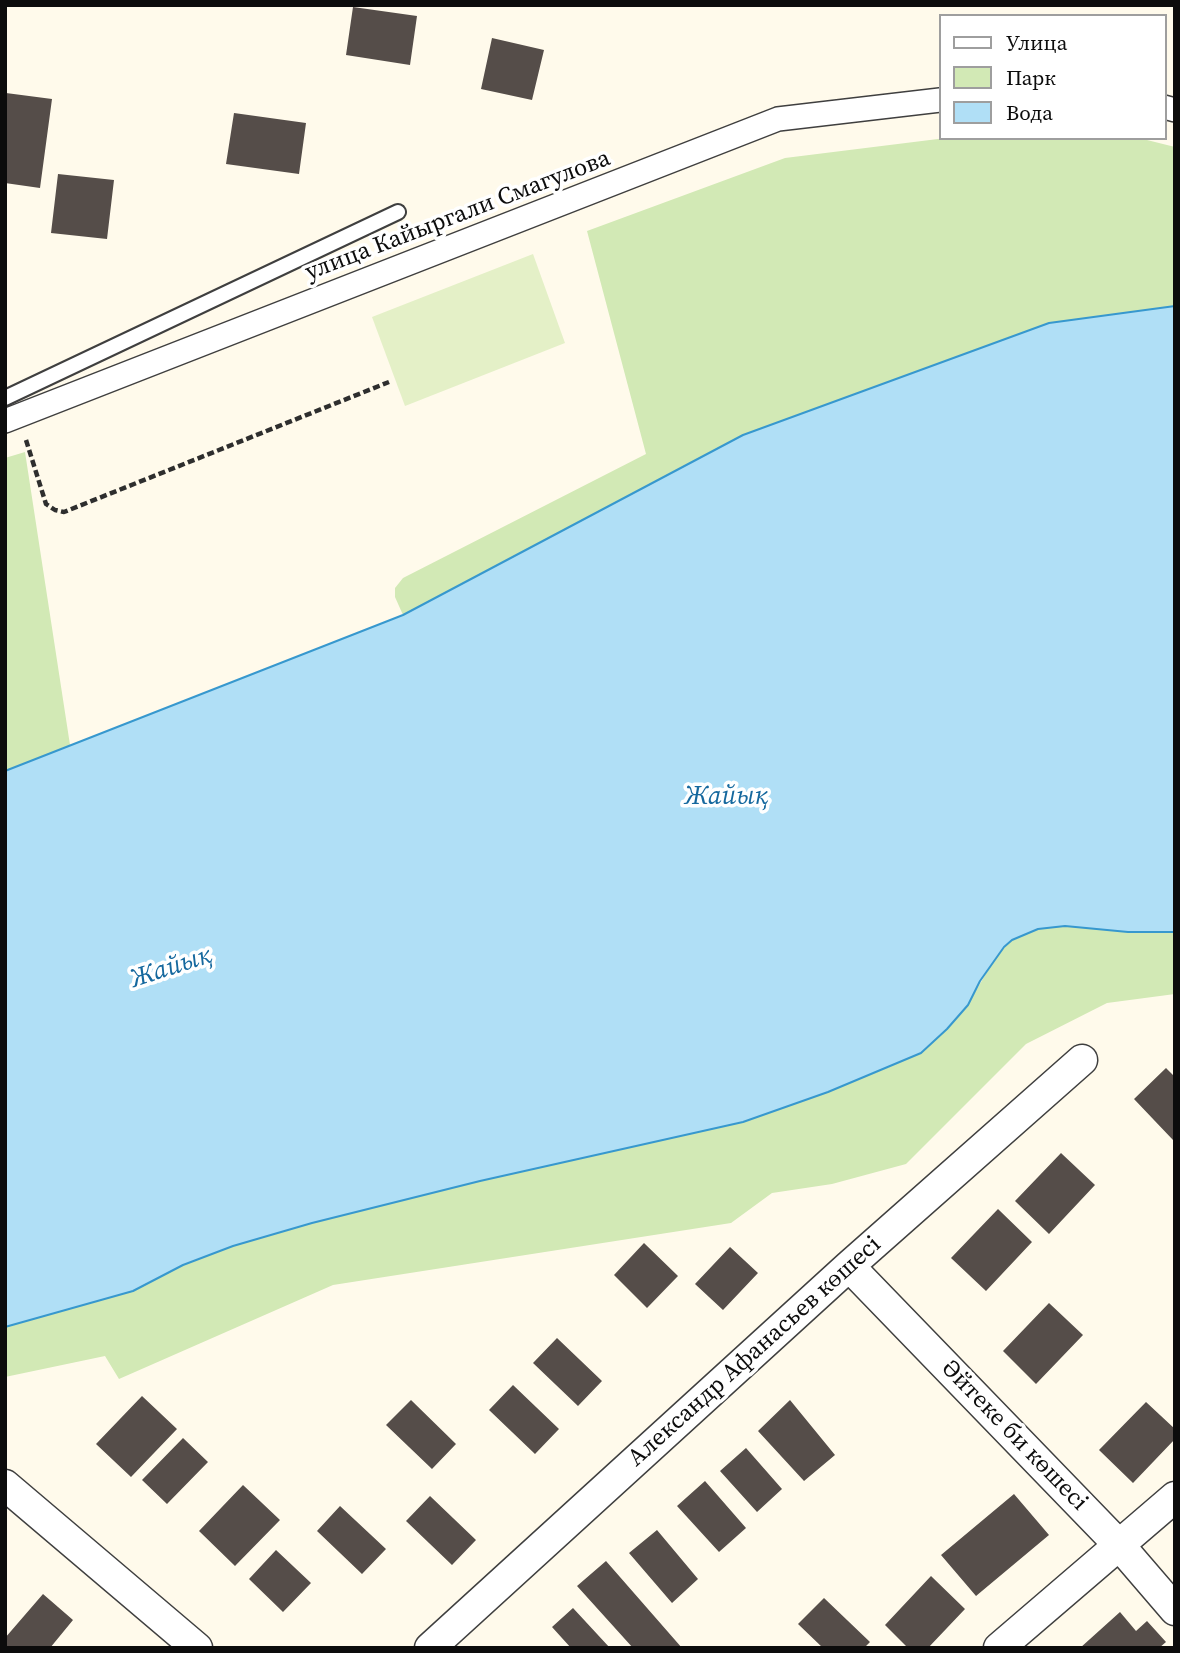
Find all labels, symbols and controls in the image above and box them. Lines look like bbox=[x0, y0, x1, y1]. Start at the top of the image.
legend bbox=[939, 14, 1166, 140]
text: Улица bbox=[1006, 28, 1067, 57]
text: Парк bbox=[1006, 63, 1056, 92]
text: Вода bbox=[1006, 98, 1053, 127]
street label: улица Кайыргали Смагулова bbox=[301, 144, 615, 288]
water label: Жайық bbox=[684, 781, 768, 813]
water label: Жайық bbox=[127, 940, 215, 996]
street label: Александр Афанасьев көшесі bbox=[623, 1231, 887, 1473]
street label: Әйтеке би көшесі bbox=[935, 1355, 1093, 1517]

